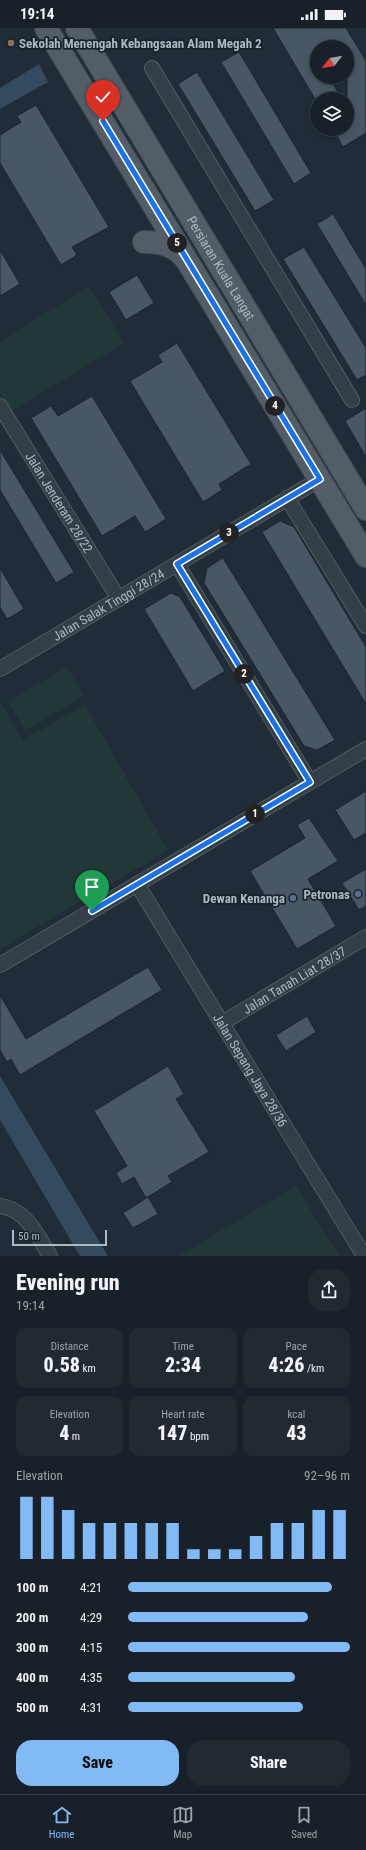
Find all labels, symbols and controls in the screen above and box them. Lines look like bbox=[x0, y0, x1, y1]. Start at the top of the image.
text: 19:14 bbox=[20, 5, 54, 23]
place label: Sekolah Menengah Kebangsaan Alam Megah 2 bbox=[19, 36, 262, 51]
marker: Sekolah Menengah Kebangsaan Alam Megah 2 bbox=[6, 38, 16, 48]
north arrow bbox=[310, 40, 354, 84]
map controls bbox=[310, 40, 354, 136]
pin bbox=[86, 80, 120, 121]
icon: check bbox=[92, 86, 114, 108]
button: layers bbox=[310, 92, 354, 136]
street label: Persiaran Kuala Langat bbox=[184, 213, 258, 323]
pin: 5 bbox=[167, 233, 187, 253]
text: 5 bbox=[174, 236, 180, 249]
pin: 4 bbox=[265, 396, 285, 416]
text: 4 bbox=[272, 399, 278, 412]
street label: Jalan Jenderam 28/22 bbox=[23, 449, 96, 555]
pin: 3 bbox=[219, 523, 239, 543]
text: 3 bbox=[226, 526, 232, 539]
street label: Jalan Salak Tinggi 28/24 bbox=[50, 565, 167, 644]
pin: 2 bbox=[234, 664, 254, 684]
text: 2 bbox=[241, 667, 247, 680]
pin: 1 bbox=[245, 804, 265, 824]
text: 1 bbox=[252, 807, 258, 820]
pin bbox=[75, 870, 109, 911]
icon: arrive bbox=[81, 876, 103, 898]
place label: Petronas bbox=[304, 887, 350, 902]
marker: Petronas bbox=[353, 889, 363, 899]
place label: Dewan Kenanga bbox=[203, 891, 285, 906]
marker: Dewan Kenanga bbox=[288, 893, 298, 903]
street label: Jalan Tanah Liat 28/37 bbox=[240, 943, 348, 1017]
street label: Jalan Sepang Jaya 28/36 bbox=[210, 1011, 291, 1129]
scale bar bbox=[12, 1228, 107, 1247]
text: 50 m bbox=[18, 1230, 40, 1243]
button: share bbox=[308, 1269, 350, 1311]
text: Evening run bbox=[16, 1270, 120, 1295]
text: 19:14 bbox=[16, 1298, 45, 1313]
text: Distance bbox=[51, 1340, 89, 1353]
text: Time bbox=[172, 1340, 194, 1353]
text: Pace bbox=[286, 1340, 307, 1353]
text: 0.58 bbox=[44, 1353, 80, 1377]
text: 2:34 bbox=[165, 1353, 201, 1377]
text: 4:26 bbox=[268, 1353, 304, 1377]
text: km bbox=[80, 1362, 96, 1375]
text: /km bbox=[304, 1362, 324, 1375]
text: Elevation bbox=[50, 1408, 89, 1421]
text: Heart rate bbox=[161, 1408, 205, 1421]
text: kcal bbox=[287, 1408, 305, 1421]
text: 4 bbox=[59, 1421, 69, 1445]
text: 147 bbox=[157, 1421, 187, 1445]
text: 43 bbox=[286, 1421, 307, 1445]
text: m bbox=[69, 1430, 80, 1443]
text: bpm bbox=[187, 1430, 209, 1443]
text: Elevation bbox=[16, 1468, 63, 1483]
text: 92–96 m bbox=[304, 1468, 350, 1483]
text: 100 m bbox=[16, 1580, 48, 1595]
text: 4:21 bbox=[80, 1580, 102, 1595]
text: 200 m bbox=[16, 1610, 48, 1625]
text: 4:29 bbox=[80, 1610, 102, 1625]
text: 300 m bbox=[16, 1640, 48, 1655]
text: 4:15 bbox=[80, 1640, 102, 1655]
text: 400 m bbox=[16, 1670, 48, 1685]
text: 4:35 bbox=[80, 1670, 102, 1685]
text: 500 m bbox=[16, 1700, 48, 1715]
text: 4:31 bbox=[80, 1700, 102, 1715]
button: Save bbox=[16, 1740, 179, 1786]
button: Share bbox=[187, 1740, 350, 1786]
tab: Home bbox=[49, 1804, 74, 1841]
tab: Map bbox=[172, 1804, 194, 1841]
tab: Saved bbox=[291, 1804, 317, 1841]

